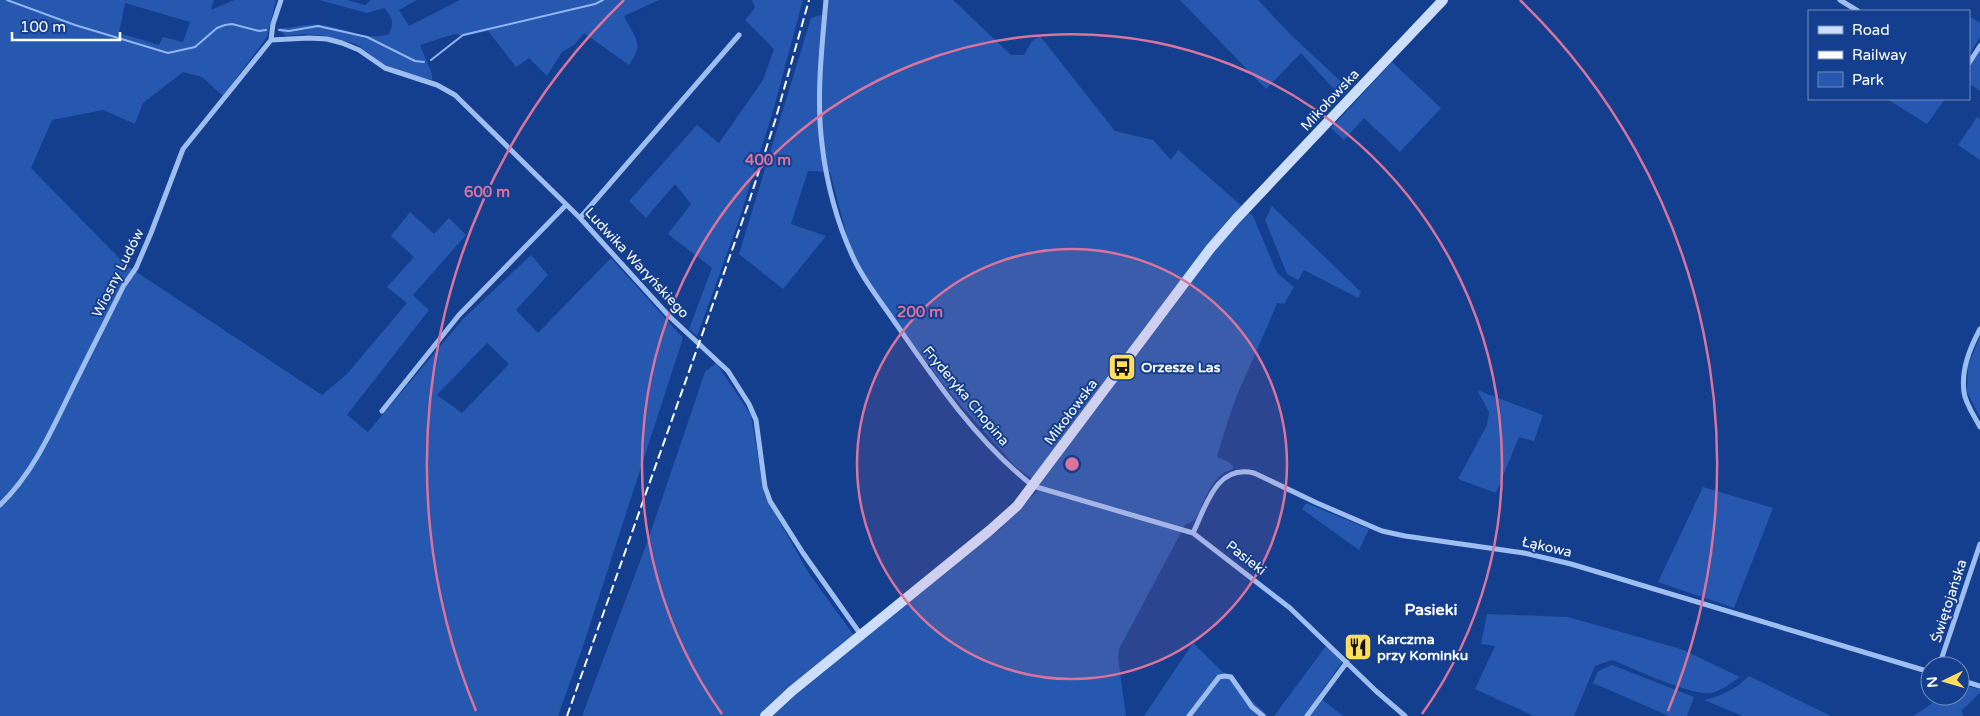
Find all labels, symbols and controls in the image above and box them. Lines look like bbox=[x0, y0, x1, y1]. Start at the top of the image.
scale bar bbox=[12, 10, 120, 42]
legend bbox=[1808, 10, 1970, 100]
text: 100 m bbox=[20, 18, 66, 36]
text: Road bbox=[1852, 21, 1890, 39]
text: Railway bbox=[1852, 46, 1907, 64]
street label: Mikołowska bbox=[1297, 66, 1363, 134]
text: Park bbox=[1852, 71, 1884, 89]
text: 400 m bbox=[745, 151, 791, 169]
text: 600 m bbox=[464, 183, 510, 201]
street label: Ludwika Waryńskiego bbox=[581, 204, 693, 322]
street label: Wiosny Ludów bbox=[88, 226, 148, 320]
text: 200 m bbox=[897, 303, 943, 321]
street label: Fryderyka Chopina bbox=[919, 343, 1013, 449]
bus stop icon: Orzesze Las bbox=[1107, 352, 1137, 382]
place label: Orzesze Las bbox=[1141, 359, 1221, 376]
street label: Mikołowska bbox=[1041, 376, 1101, 448]
centre of rings bbox=[1063, 455, 1081, 473]
street label: Łąkowa bbox=[1520, 533, 1574, 561]
street label: Pasieki bbox=[1223, 537, 1269, 579]
street label: Świętojańska bbox=[1928, 557, 1970, 645]
district label: Pasieki bbox=[1405, 600, 1457, 620]
place label: Karczma przy Kominku bbox=[1377, 631, 1468, 664]
restaurant icon: Karczma przy Kominku bbox=[1343, 632, 1373, 662]
north arrow bbox=[1920, 656, 1970, 706]
text: N bbox=[1924, 676, 1942, 688]

